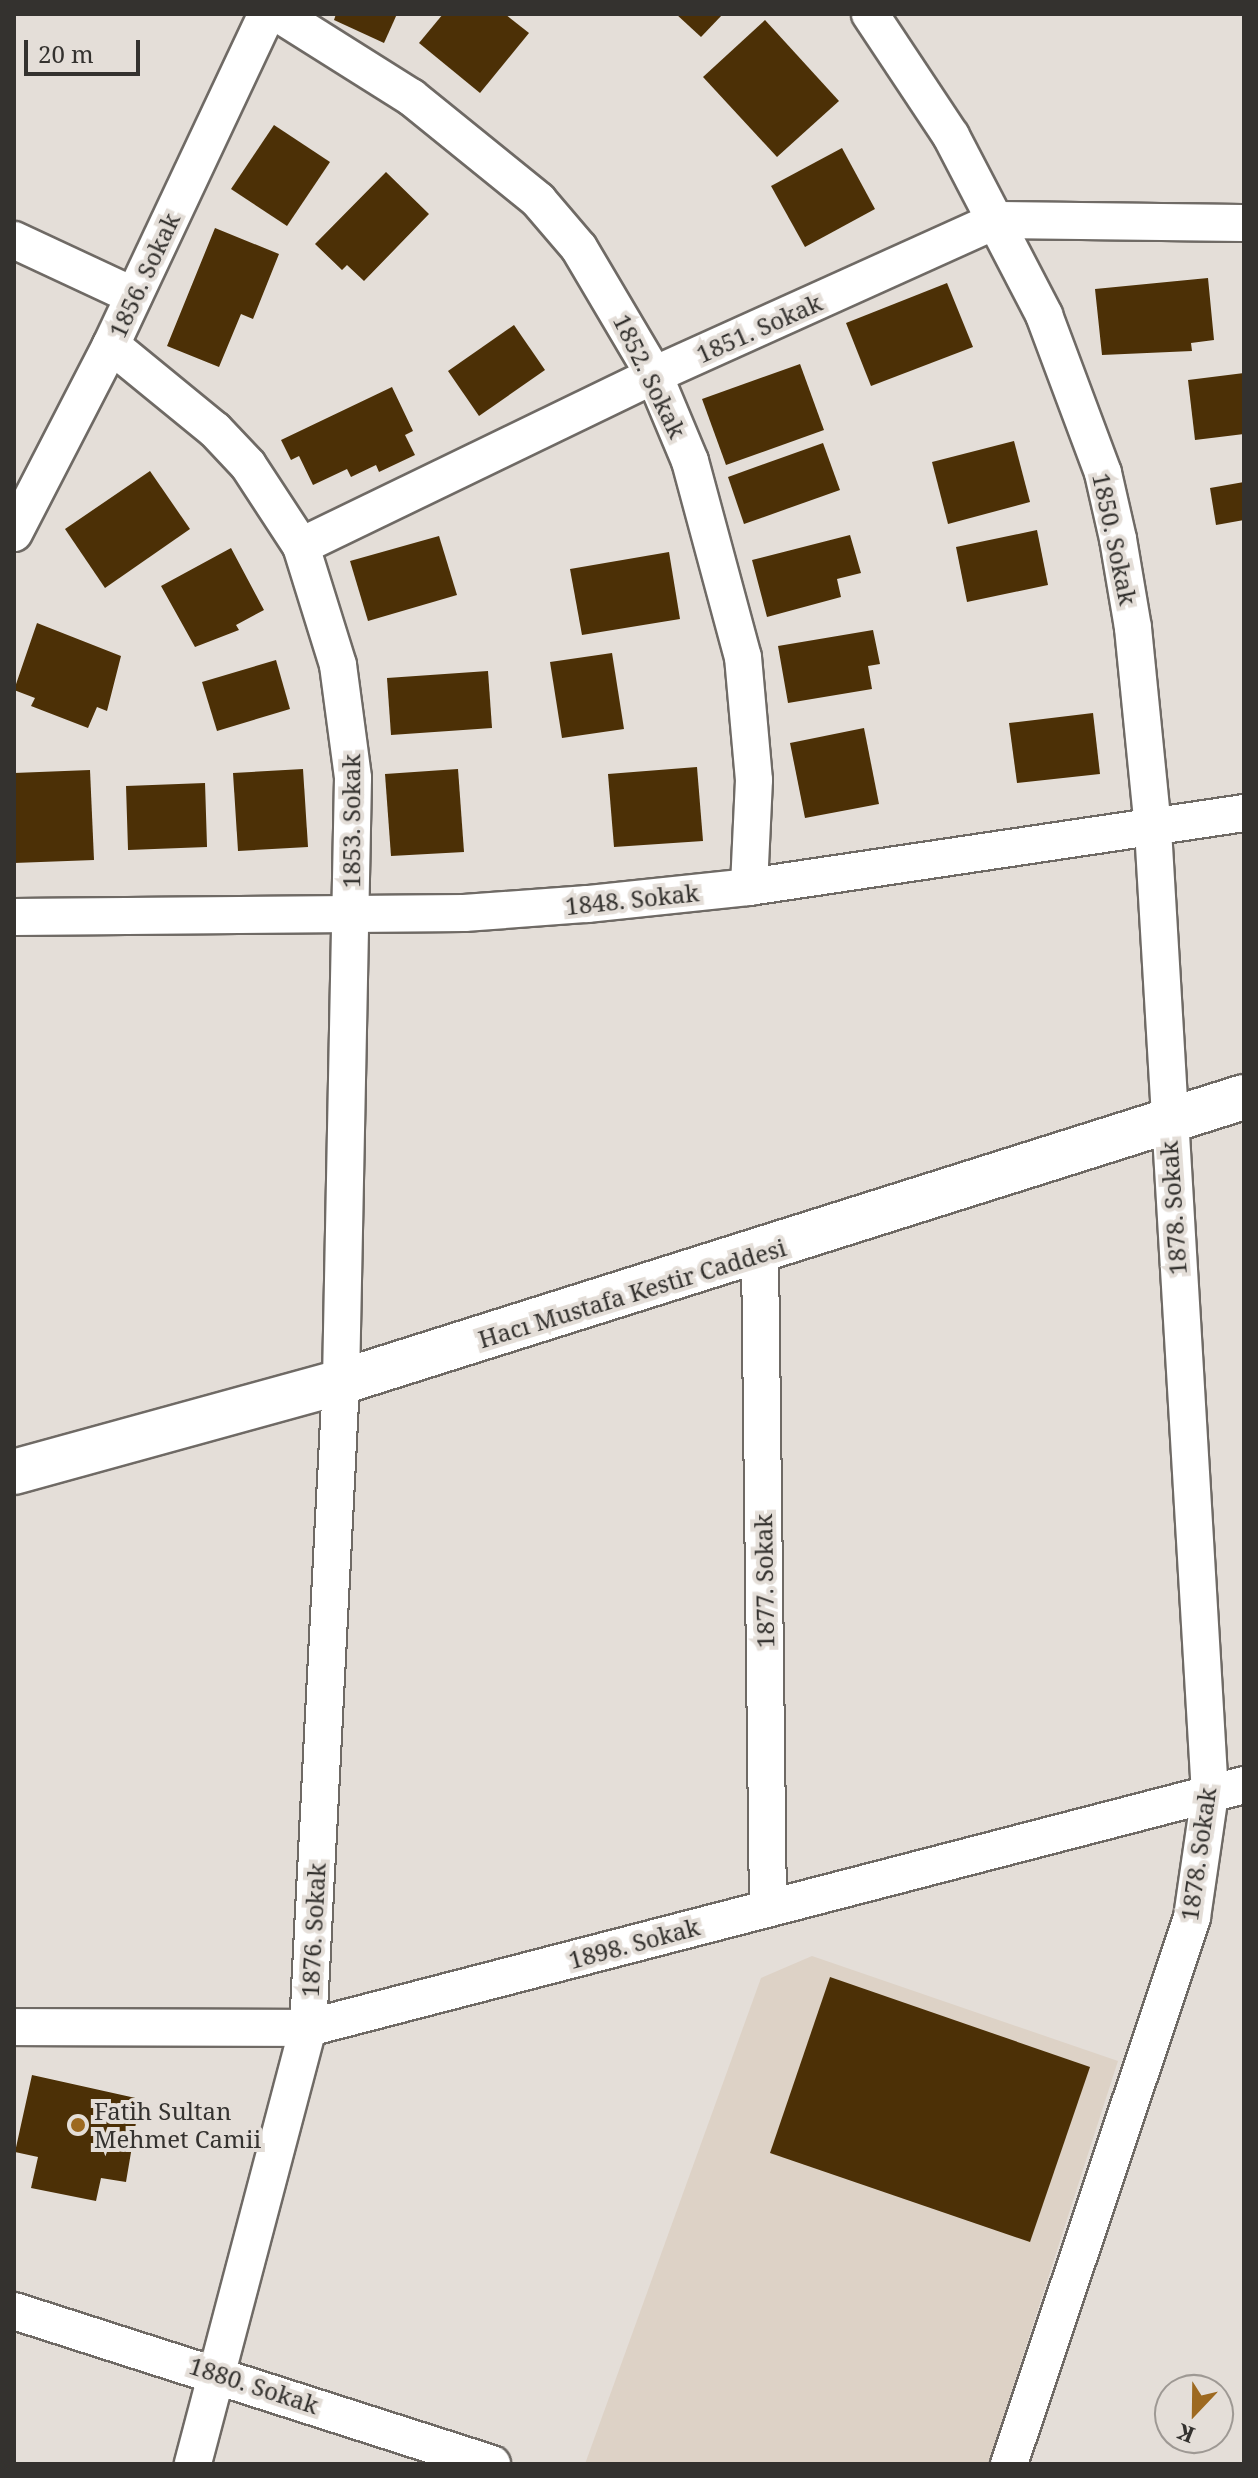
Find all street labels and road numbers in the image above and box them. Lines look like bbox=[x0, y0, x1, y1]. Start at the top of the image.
street label: 1856. Sokak bbox=[103, 208, 185, 342]
street label: 1851. Sokak bbox=[692, 288, 826, 368]
street label: 1852. Sokak bbox=[608, 309, 692, 443]
street label: 1850. Sokak bbox=[1087, 470, 1143, 608]
street label: 1853. Sokak bbox=[337, 754, 365, 888]
street label: 1848. Sokak bbox=[564, 878, 700, 920]
street label: 1878. Sokak bbox=[1154, 1140, 1192, 1276]
street label: Hacı Mustafa Kestir Caddesi bbox=[475, 1232, 789, 1354]
street label: 1877. Sokak bbox=[748, 1514, 780, 1648]
street label: 1878. Sokak bbox=[1174, 1785, 1222, 1923]
street label: 1876. Sokak bbox=[295, 1862, 331, 1998]
street label: 1898. Sokak bbox=[565, 1912, 703, 1974]
street label: 1880. Sokak bbox=[186, 2351, 322, 2419]

